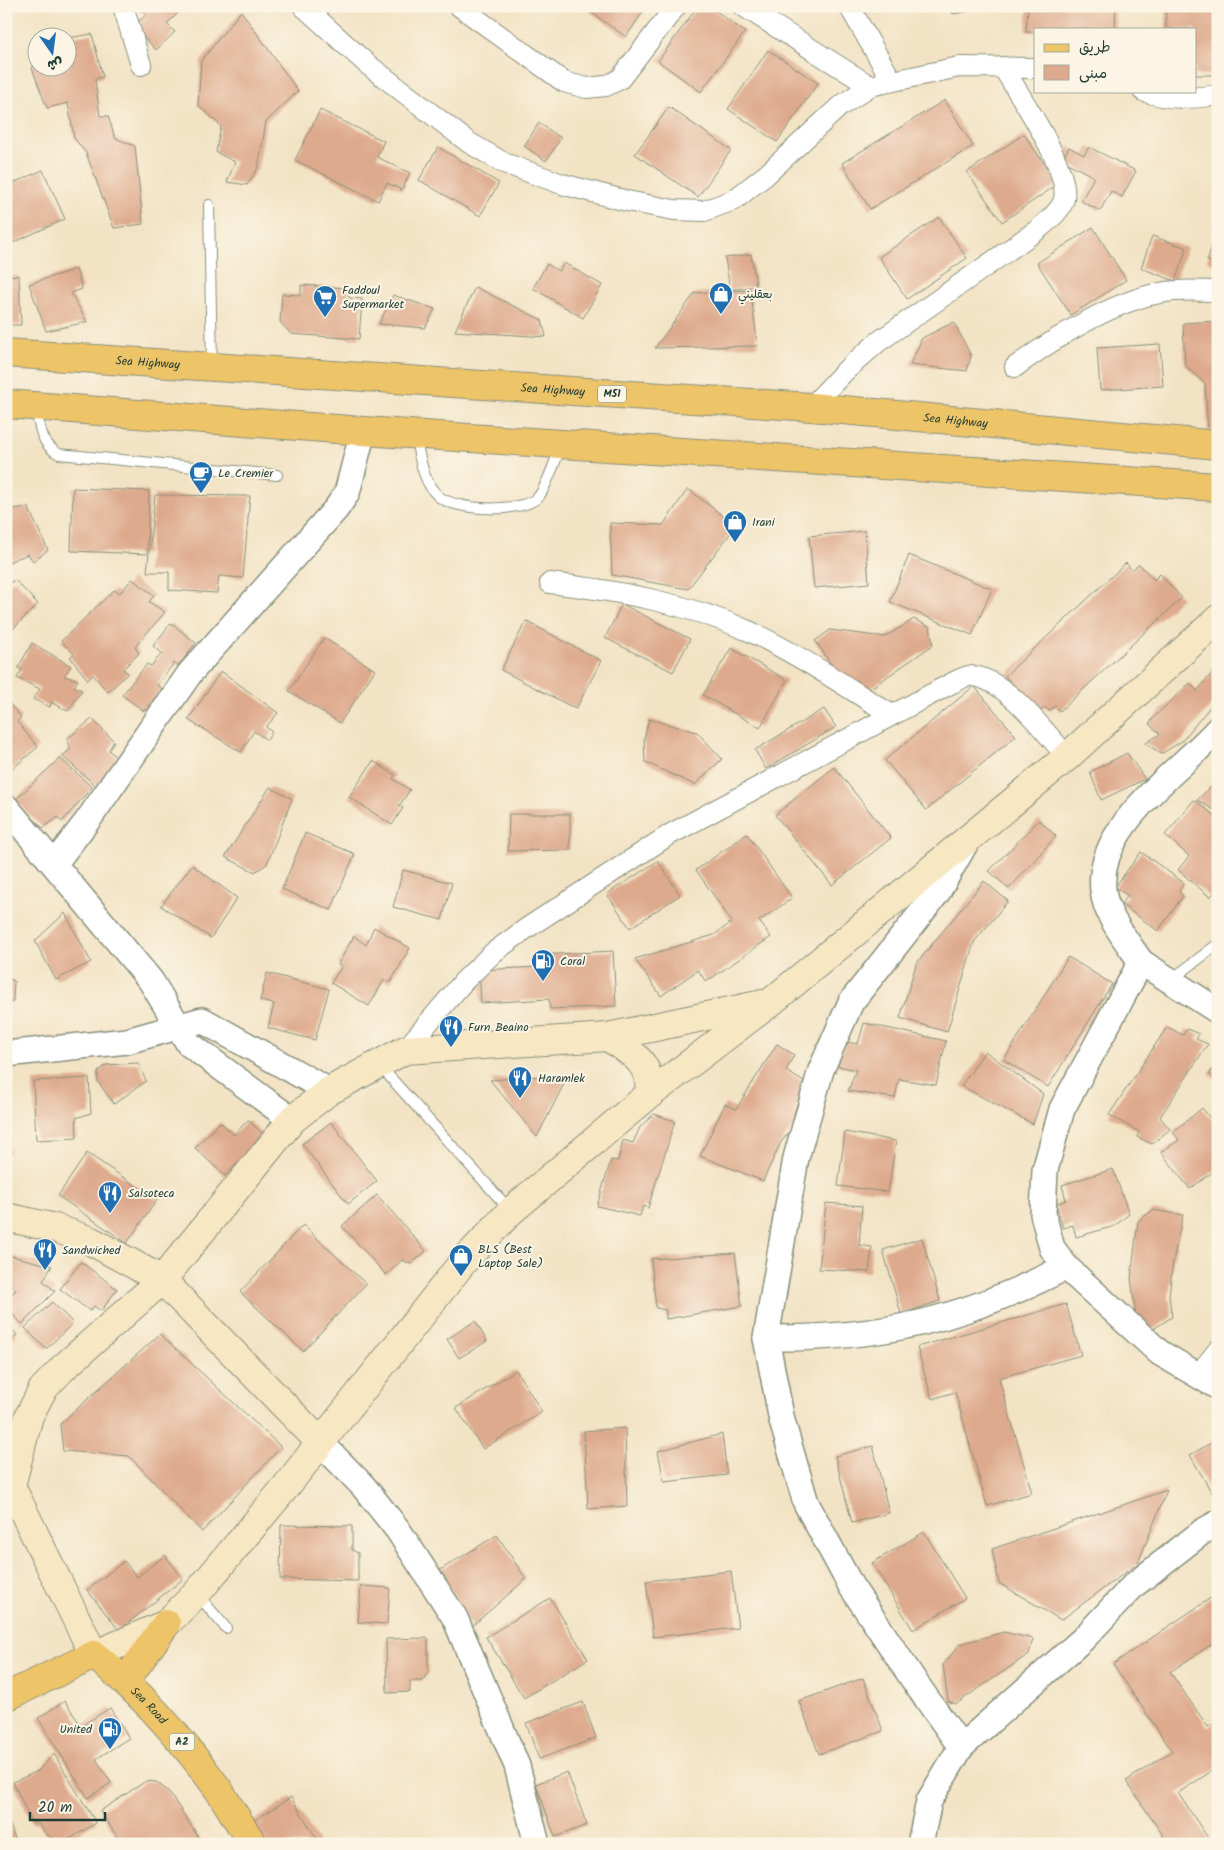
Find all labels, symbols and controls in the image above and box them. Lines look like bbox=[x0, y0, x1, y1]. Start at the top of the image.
north arrow bbox=[28, 28, 78, 78]
legend bbox=[1034, 28, 1196, 92]
text: طريق bbox=[1079, 36, 1111, 60]
text: ش bbox=[45, 51, 65, 76]
text: مبنى bbox=[1079, 62, 1107, 86]
place label: Faddoul Supermarket bbox=[342, 281, 404, 314]
shop icon: بعقليني bbox=[708, 281, 734, 315]
supermarket icon: Faddoul Supermarket bbox=[312, 284, 338, 318]
place label: بعقليني bbox=[738, 285, 772, 305]
street label: Sea Highway bbox=[115, 351, 181, 374]
street label: Sea Highway bbox=[520, 378, 586, 401]
road number: M51 bbox=[598, 386, 626, 402]
street label: Sea Highway bbox=[922, 408, 989, 433]
cafe icon: Le Cremier bbox=[188, 460, 214, 494]
place label: Le Cremier bbox=[218, 464, 274, 483]
shop icon: Irani bbox=[722, 509, 748, 543]
place label: Irani bbox=[752, 513, 776, 532]
fuel station icon: Coral bbox=[530, 948, 556, 982]
place label: Coral bbox=[560, 952, 585, 971]
restaurant icon: Furn Beaino bbox=[438, 1014, 464, 1048]
place label: Furn Beaino bbox=[468, 1018, 529, 1037]
restaurant icon: Haramlek bbox=[507, 1065, 533, 1099]
place label: Haramlek bbox=[538, 1069, 585, 1088]
restaurant icon: Salsoteca bbox=[97, 1180, 123, 1214]
place label: Salsoteca bbox=[128, 1184, 175, 1203]
restaurant icon: Sandwiched bbox=[32, 1237, 58, 1271]
place label: BLS (Best Laptop Sale) bbox=[478, 1240, 543, 1273]
place label: Sandwiched bbox=[62, 1241, 121, 1260]
shop icon: BLS (Best Laptop Sale) bbox=[448, 1243, 474, 1277]
street label: Sea Road bbox=[126, 1682, 172, 1729]
fuel station icon: United bbox=[97, 1716, 123, 1750]
place label: United bbox=[60, 1720, 93, 1739]
road number: A2 bbox=[170, 1734, 194, 1750]
scale bar bbox=[30, 1790, 105, 1822]
text: 20 m bbox=[38, 1796, 72, 1820]

